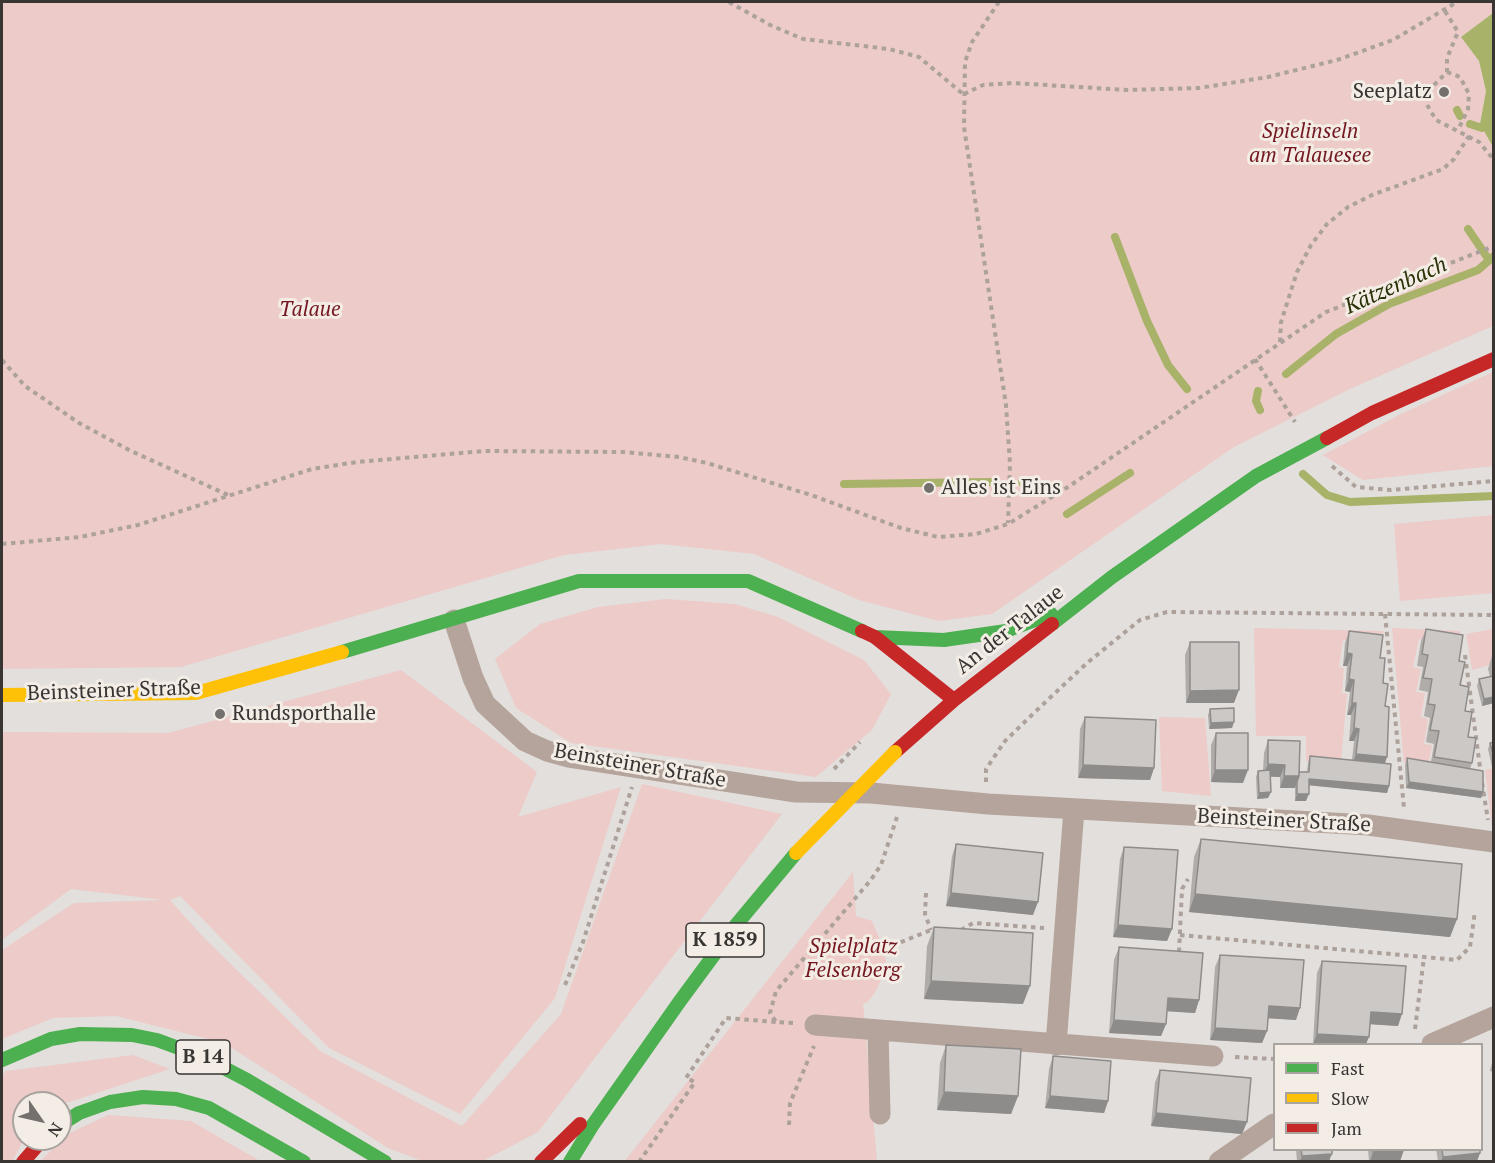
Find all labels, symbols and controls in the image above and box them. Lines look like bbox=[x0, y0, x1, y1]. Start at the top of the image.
place label: Seeplatz bbox=[1353, 79, 1432, 105]
marker: Seeplatz bbox=[1437, 85, 1451, 99]
park label: Spielinseln am Talauesee bbox=[1249, 119, 1371, 169]
water label: Kätzenbach bbox=[1341, 252, 1451, 320]
park label: Talaue bbox=[279, 297, 341, 323]
place label: Alles ist Eins bbox=[941, 475, 1061, 501]
marker: Alles ist Eins bbox=[922, 481, 936, 495]
street label: An der Talaue bbox=[951, 580, 1069, 680]
street label: Beinsteiner Straße bbox=[27, 675, 201, 707]
place label: Rundsporthalle bbox=[232, 701, 376, 727]
marker: Rundsporthalle bbox=[213, 707, 227, 721]
street label: Beinsteiner Straße bbox=[552, 738, 728, 794]
street label: Beinsteiner Straße bbox=[1196, 804, 1372, 838]
road number: K 1859 bbox=[686, 923, 764, 957]
park label: Spielplatz Felsenberg bbox=[805, 934, 901, 984]
road number: B 14 bbox=[176, 1040, 230, 1074]
legend bbox=[1273, 1043, 1483, 1151]
text: Fast bbox=[1331, 1056, 1364, 1080]
text: Slow bbox=[1331, 1086, 1369, 1110]
north arrow bbox=[12, 1091, 72, 1151]
text: Jam bbox=[1331, 1116, 1362, 1140]
text: N bbox=[43, 1119, 68, 1141]

